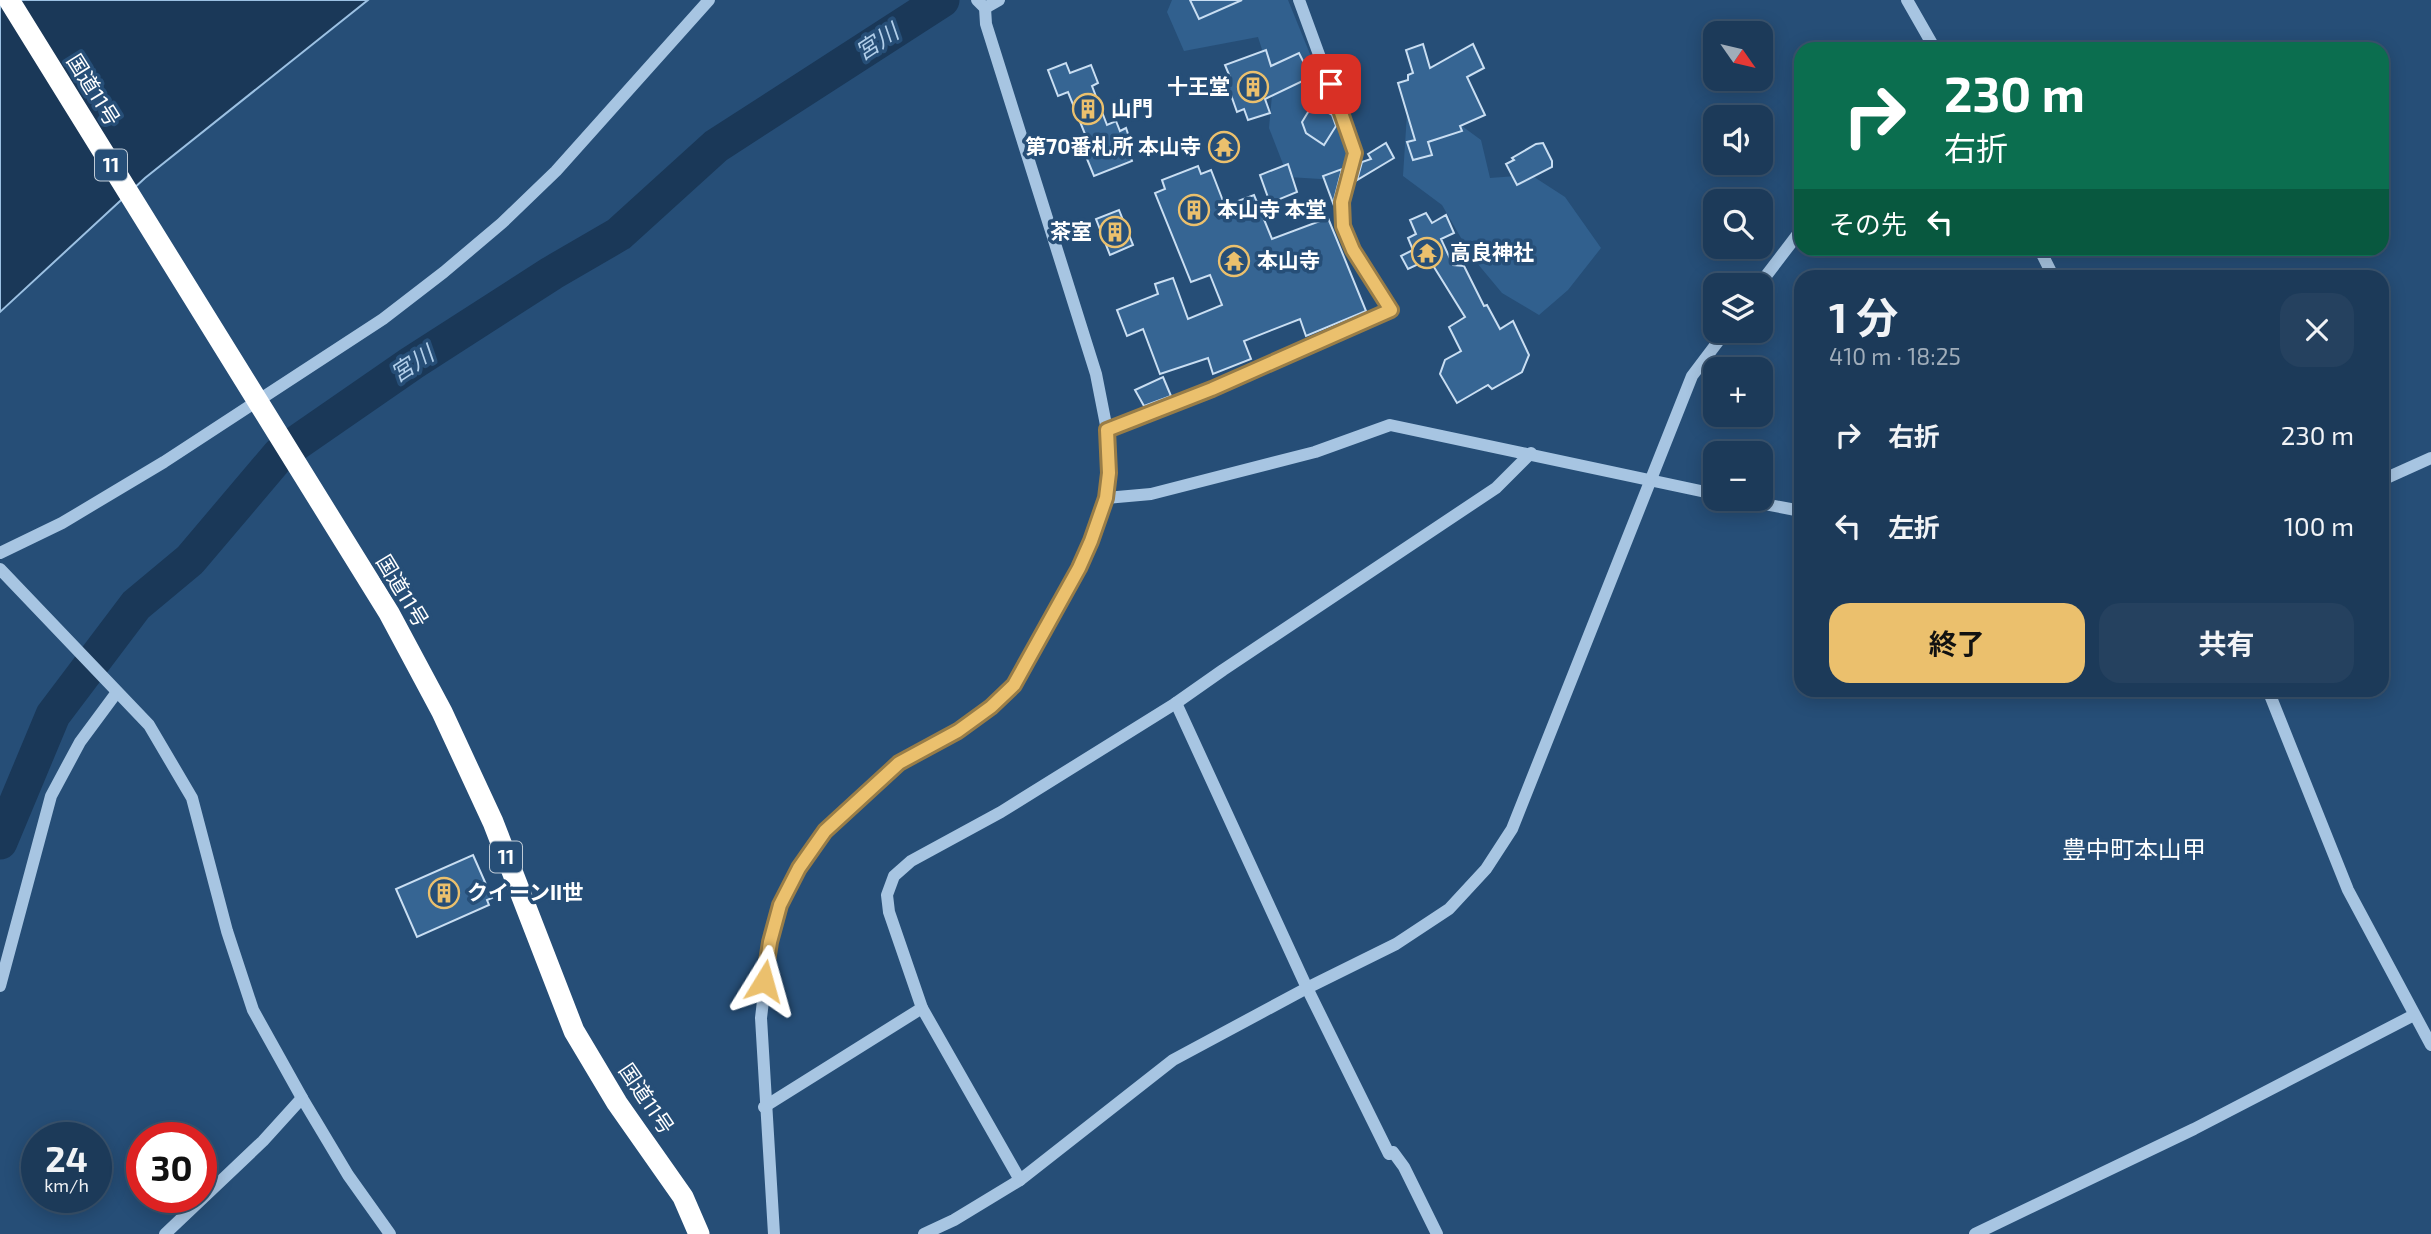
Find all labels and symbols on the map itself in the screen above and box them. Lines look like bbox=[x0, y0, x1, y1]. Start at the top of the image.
water label: 宮川 bbox=[850, 15, 906, 65]
north arrow bbox=[1703, 21, 1773, 91]
street label: 国道11号 bbox=[63, 49, 126, 130]
pin bbox=[1301, 54, 1361, 114]
building icon: 十王堂 bbox=[1236, 70, 1270, 104]
place label: 十王堂 bbox=[1167, 73, 1230, 98]
building icon: 山門 bbox=[1071, 92, 1105, 126]
place label: 山門 bbox=[1111, 95, 1153, 120]
temple icon: 第70番札所 本山寺 bbox=[1207, 130, 1241, 164]
place label: 第70番札所 本山寺 bbox=[1025, 133, 1201, 158]
road number: 11 bbox=[95, 150, 127, 181]
building icon: 本山寺 本堂 bbox=[1177, 193, 1211, 227]
place label: 本山寺 本堂 bbox=[1217, 196, 1327, 221]
building icon: 茶室 bbox=[1098, 215, 1132, 249]
place label: 茶室 bbox=[1050, 218, 1092, 243]
temple icon: 高良神社 bbox=[1410, 236, 1444, 270]
place label: 高良神社 bbox=[1450, 239, 1534, 264]
temple icon: 本山寺 bbox=[1217, 244, 1251, 278]
place label: 本山寺 bbox=[1257, 247, 1320, 272]
water label: 宮川 bbox=[385, 337, 441, 387]
street label: 国道11号 bbox=[372, 550, 435, 631]
district label: 豊中町本山甲 bbox=[2062, 834, 2206, 863]
road number: 11 bbox=[490, 842, 522, 872]
building icon: クイーンII世 bbox=[427, 876, 461, 910]
place label: クイーンII世 bbox=[467, 879, 583, 904]
position arrow bbox=[727, 944, 801, 1018]
street label: 国道11号 bbox=[615, 1058, 680, 1138]
speed limit sign: 30 bbox=[126, 1122, 217, 1213]

